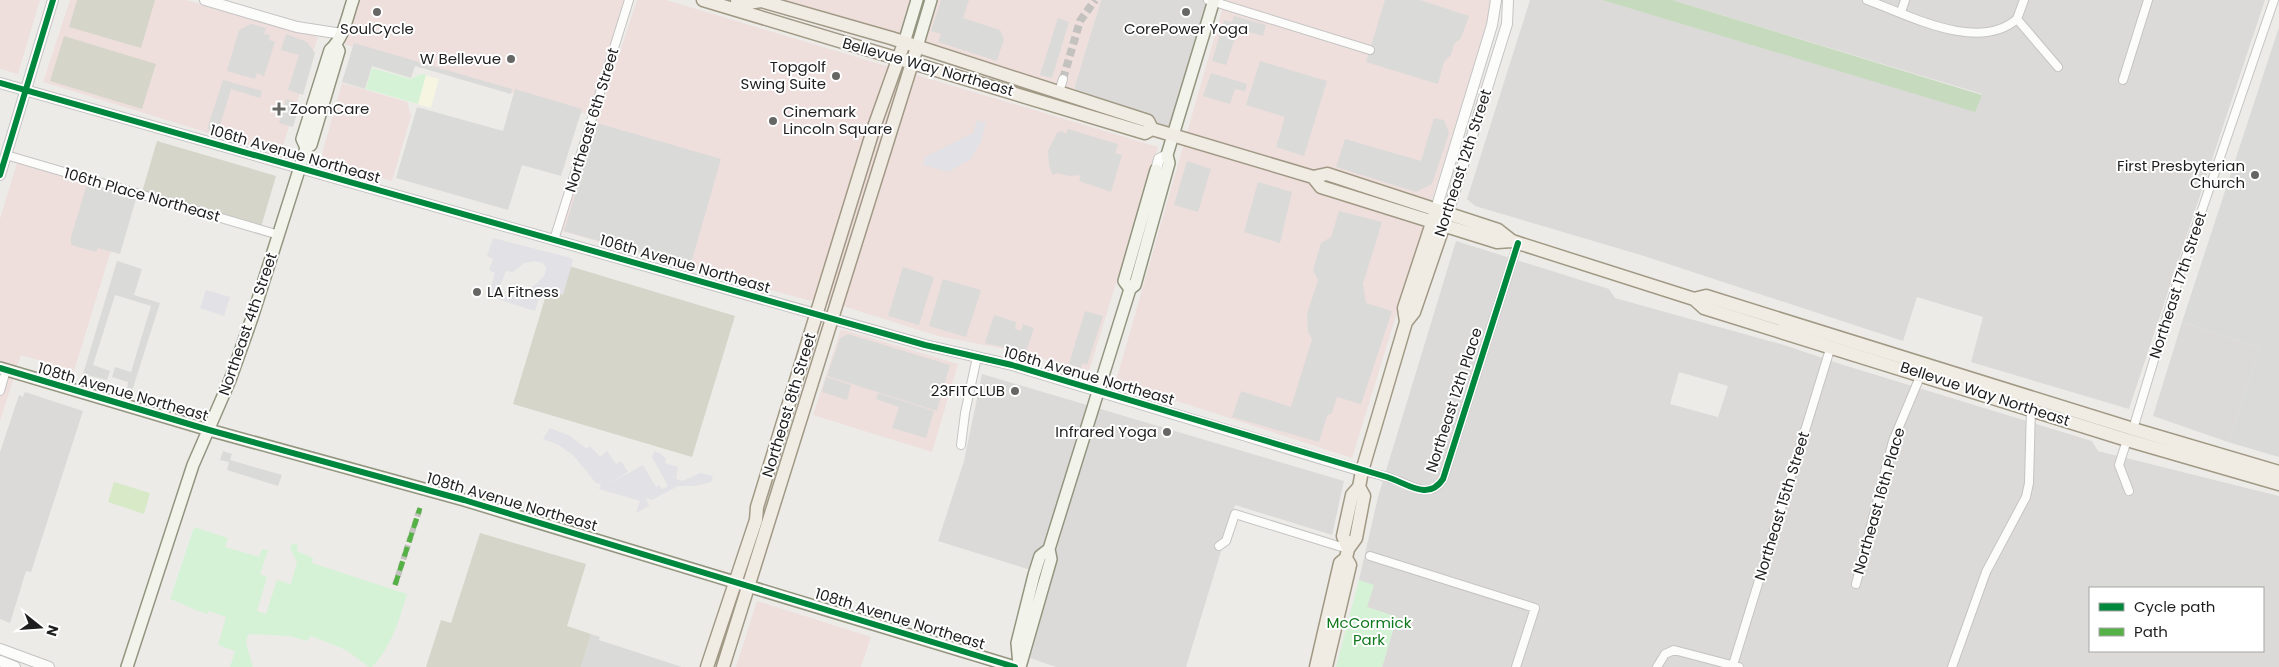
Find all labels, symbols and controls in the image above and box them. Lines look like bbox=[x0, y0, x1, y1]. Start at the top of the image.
marker: SoulCycle bbox=[371, 6, 383, 18]
marker: CorePower Yoga bbox=[1180, 6, 1192, 18]
place label: SoulCycle bbox=[340, 18, 414, 39]
place label: CorePower Yoga bbox=[1124, 18, 1248, 39]
street label: Bellevue Way Northeast bbox=[840, 32, 1016, 101]
street label: Northeast 6th Street bbox=[560, 45, 623, 195]
place label: W Bellevue bbox=[420, 48, 501, 69]
marker: W Bellevue bbox=[505, 53, 517, 65]
place label: Topgolf Swing Suite bbox=[741, 56, 826, 94]
marker: Topgolf Swing Suite bbox=[830, 70, 842, 82]
street label: Northeast 12th Street bbox=[1429, 86, 1496, 239]
place label: ZoomCare bbox=[290, 98, 369, 119]
place label: Cinemark Lincoln Square bbox=[783, 101, 892, 139]
marker: ZoomCare bbox=[272, 102, 286, 116]
marker: Cinemark Lincoln Square bbox=[767, 115, 779, 127]
street label: 106th Avenue Northeast bbox=[207, 119, 383, 188]
place label: First Presbyterian Church bbox=[2117, 155, 2245, 193]
street label: 106th Place Northeast bbox=[62, 162, 223, 227]
marker: First Presbyterian Church bbox=[2249, 169, 2261, 181]
street label: Northeast 17th Street bbox=[2144, 209, 2211, 361]
street label: 106th Avenue Northeast bbox=[597, 229, 773, 298]
street label: Northeast 4th Street bbox=[213, 250, 282, 398]
place label: LA Fitness bbox=[487, 281, 559, 302]
marker: LA Fitness bbox=[471, 286, 483, 298]
street label: Northeast 12th Place bbox=[1420, 325, 1487, 475]
street label: Northeast 8th Street bbox=[757, 330, 820, 480]
street label: 106th Avenue Northeast bbox=[1001, 341, 1177, 410]
street label: Bellevue Way Northeast bbox=[1898, 356, 2073, 431]
street label: 108th Avenue Northeast bbox=[35, 357, 211, 426]
place label: 23FITCLUB bbox=[931, 380, 1005, 401]
marker: 23FITCLUB bbox=[1009, 385, 1021, 397]
place label: Infrared Yoga bbox=[1055, 421, 1157, 442]
street label: Northeast 16th Place bbox=[1847, 425, 1910, 577]
marker: Infrared Yoga bbox=[1161, 426, 1173, 438]
street label: Northeast 15th Street bbox=[1749, 429, 1814, 583]
street label: 108th Avenue Northeast bbox=[424, 467, 600, 536]
street label: 108th Avenue Northeast bbox=[813, 583, 988, 654]
legend bbox=[2089, 587, 2264, 652]
text: Cycle path bbox=[2134, 596, 2215, 617]
north arrow bbox=[15, 602, 65, 652]
park label: McCormick Park bbox=[1327, 612, 1412, 650]
text: Path bbox=[2134, 621, 2168, 642]
text: N bbox=[41, 623, 64, 639]

